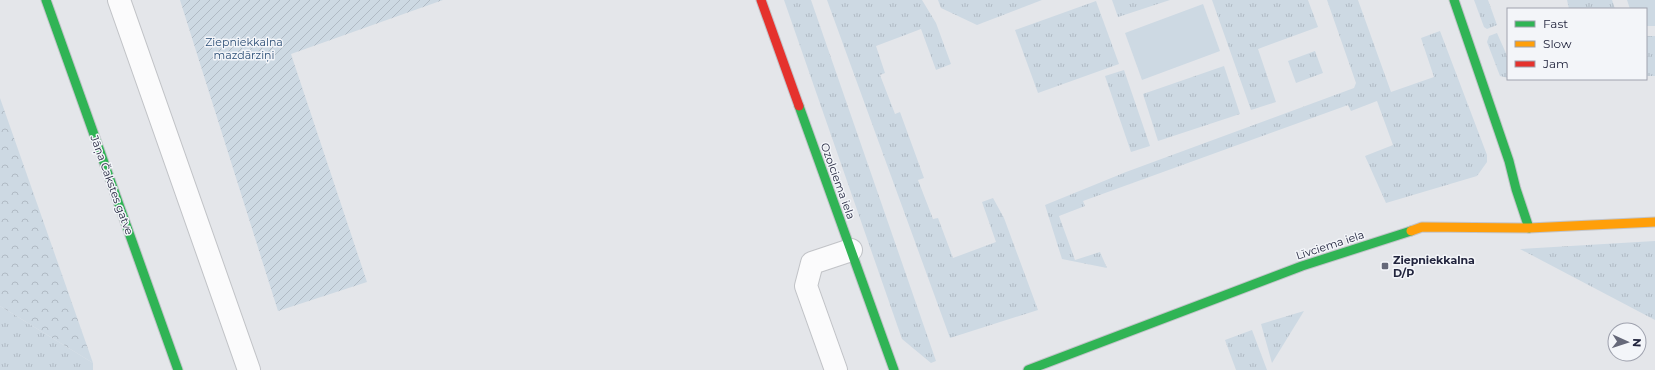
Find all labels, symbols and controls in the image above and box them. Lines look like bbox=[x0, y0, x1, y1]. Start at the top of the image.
legend bbox=[1507, 8, 1647, 80]
text: Fast bbox=[1543, 16, 1568, 31]
park label: Ziepniekkalna mazdārziņi bbox=[205, 35, 283, 62]
text: Slow bbox=[1543, 36, 1572, 51]
text: Jam bbox=[1542, 56, 1569, 71]
street label: Jāņa Čakstes gatve bbox=[87, 132, 137, 237]
street label: Ozolciema iela bbox=[818, 141, 858, 221]
street label: Līvciema iela bbox=[1294, 227, 1366, 263]
place label: Ziepniekkalna D/P bbox=[1393, 253, 1475, 280]
marker: Ziepniekkalna D/P bbox=[1380, 261, 1390, 271]
north arrow bbox=[1607, 322, 1647, 362]
text: N bbox=[1630, 338, 1644, 347]

